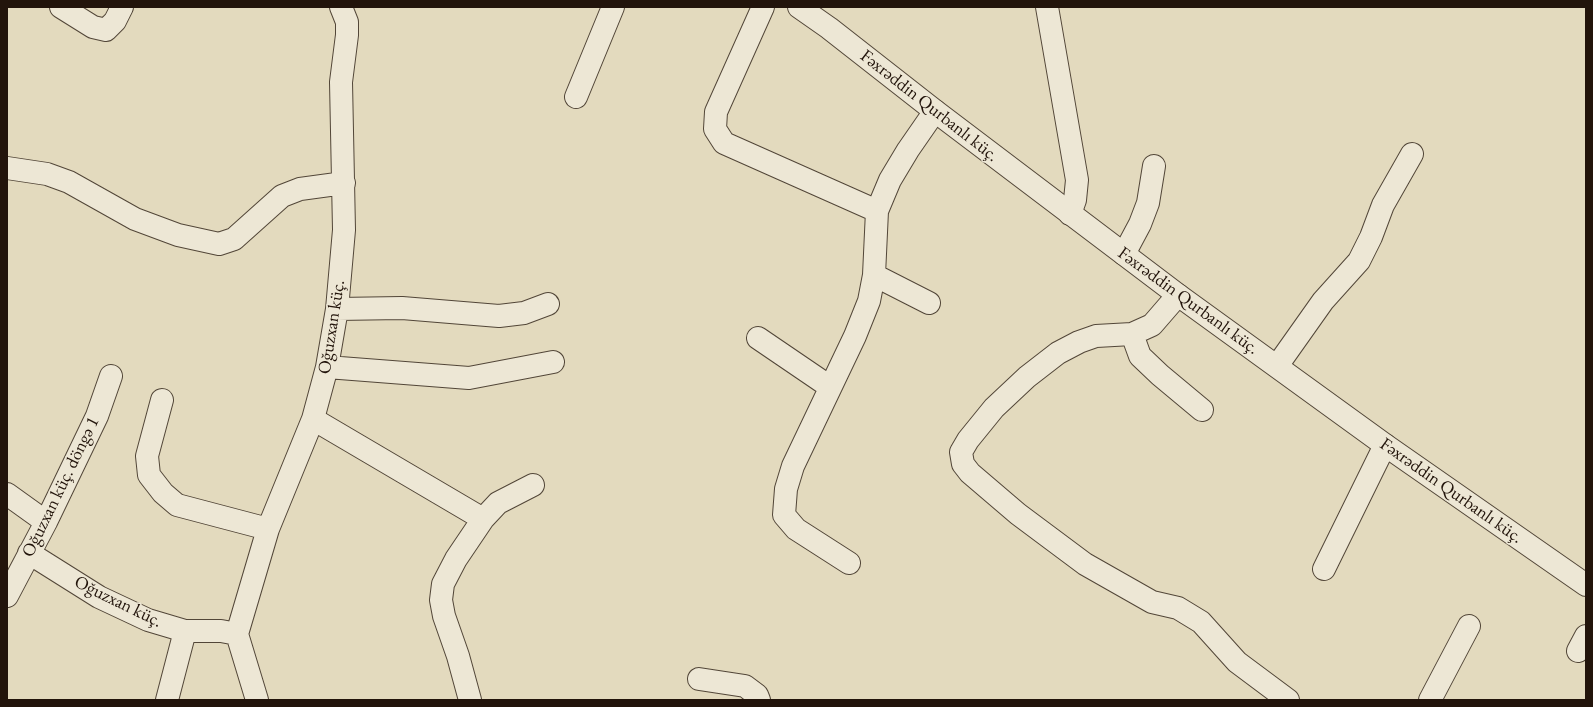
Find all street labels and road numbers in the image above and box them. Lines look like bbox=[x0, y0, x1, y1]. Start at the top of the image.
street label: Fəxrəddin Qurbanlı küç. bbox=[856, 45, 1002, 167]
street label: Fəxrəddin Qurbanlı küç. bbox=[1113, 243, 1263, 359]
street label: Oğuzxan küç. bbox=[314, 278, 350, 376]
street label: Oğuzxan küç. döngə 1 bbox=[18, 413, 104, 561]
street label: Fəxrəddin Qurbanlı küç. bbox=[1375, 434, 1527, 548]
street label: Oğuzxan küç. bbox=[71, 571, 165, 633]

